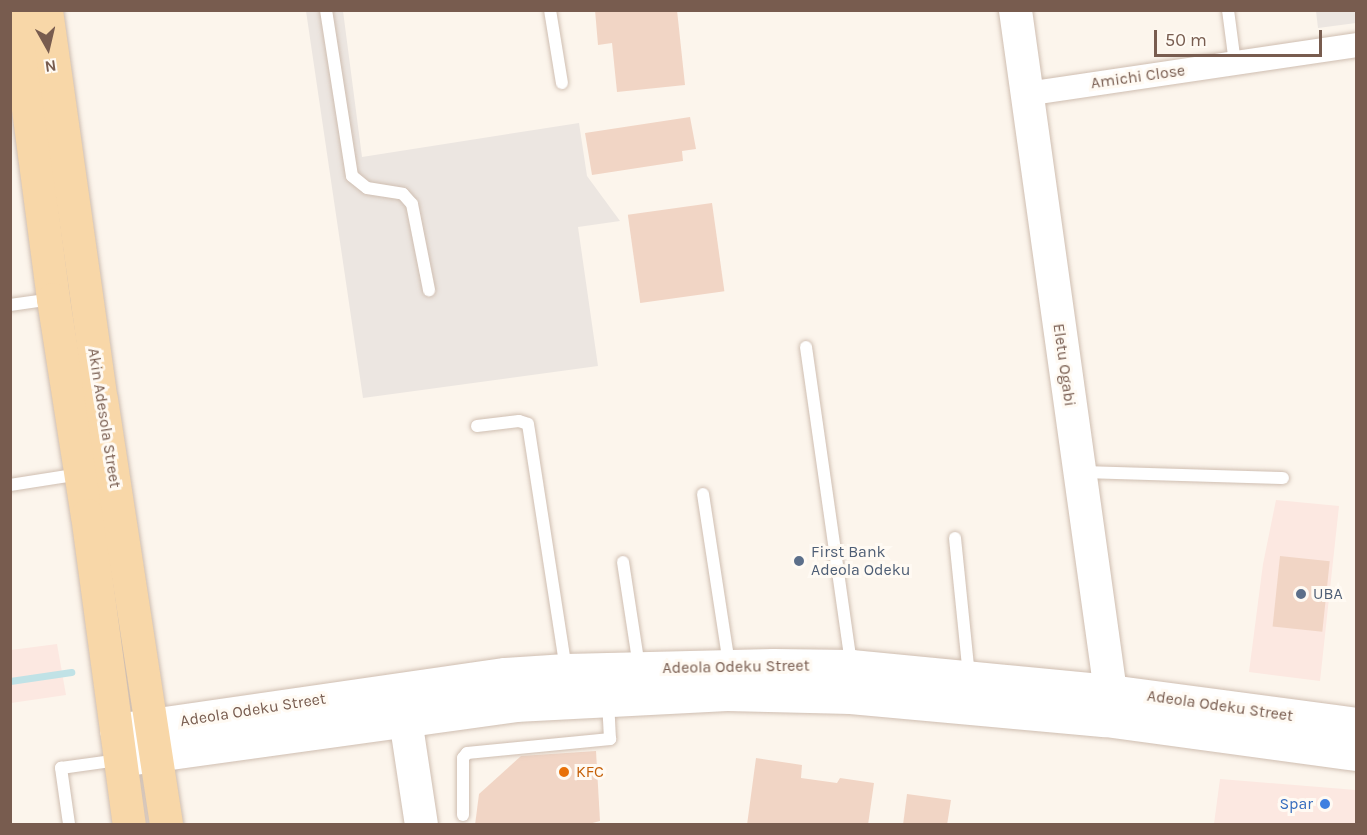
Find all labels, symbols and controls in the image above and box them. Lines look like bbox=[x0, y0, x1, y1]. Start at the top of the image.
north arrow bbox=[18, 18, 78, 78]
scale bar bbox=[1157, 18, 1325, 56]
text: 50 m bbox=[1165, 29, 1207, 51]
text: N bbox=[44, 56, 58, 77]
street label: Amichi Close bbox=[1090, 61, 1186, 93]
street label: Eletu Ogabi bbox=[1049, 322, 1079, 408]
street label: Akin Adesola Street bbox=[83, 347, 125, 489]
place label: First Bank Adeola Odeku bbox=[811, 542, 910, 580]
marker: First Bank Adeola Odeku bbox=[792, 554, 806, 568]
place label: UBA bbox=[1313, 584, 1343, 604]
marker: UBA bbox=[1294, 587, 1308, 601]
street label: Adeola Odeku Street bbox=[662, 656, 810, 678]
street label: Adeola Odeku Street bbox=[1146, 686, 1294, 726]
street label: Adeola Odeku Street bbox=[179, 689, 327, 731]
place label: KFC bbox=[576, 762, 604, 782]
marker: KFC bbox=[557, 765, 571, 779]
place label: Spar bbox=[1279, 794, 1313, 814]
marker: Spar bbox=[1318, 797, 1332, 811]

